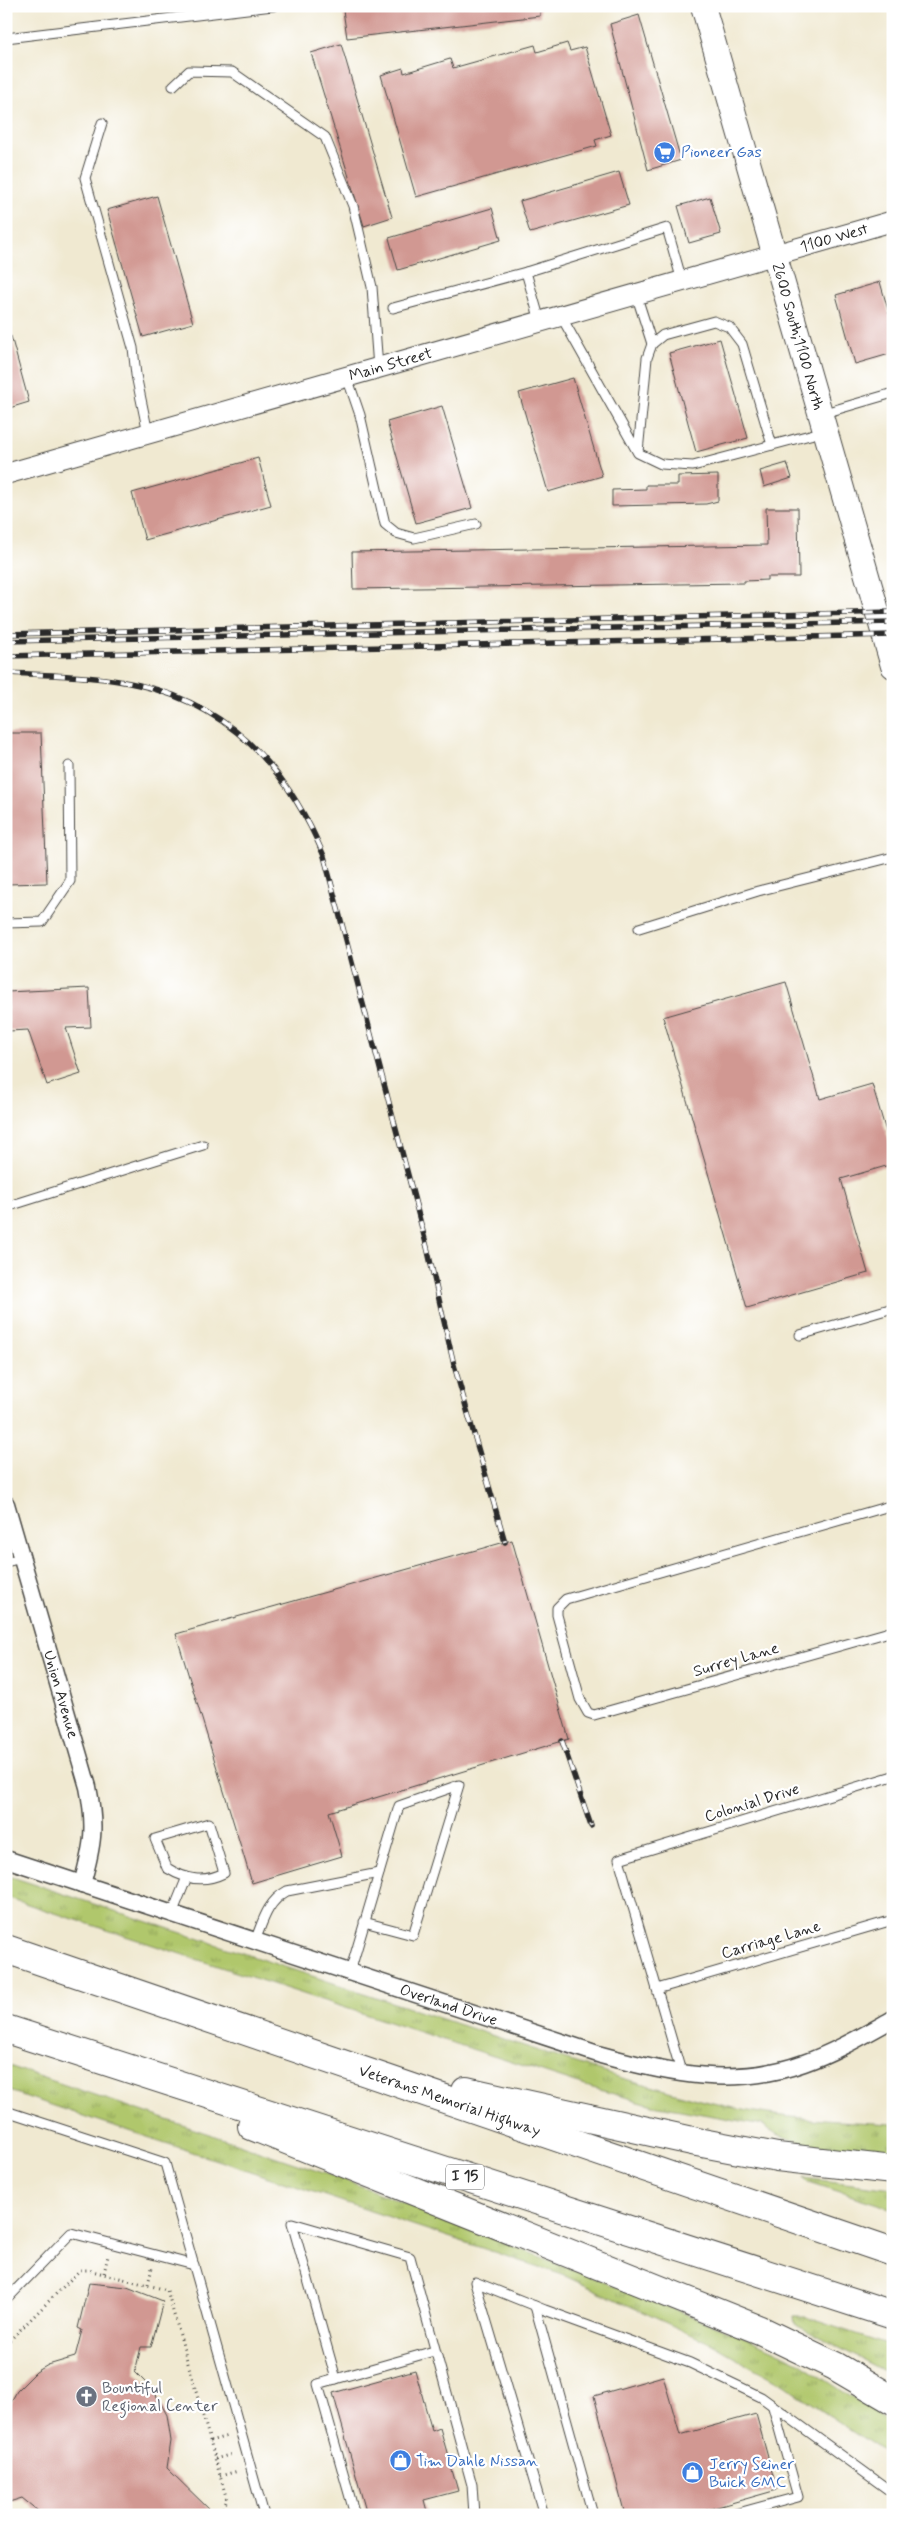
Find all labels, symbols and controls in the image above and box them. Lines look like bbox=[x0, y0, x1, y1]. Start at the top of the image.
supermarket icon: Pioneer Gas bbox=[653, 140, 677, 164]
place label: Pioneer Gas bbox=[681, 142, 762, 163]
street label: 1100 West bbox=[798, 218, 870, 258]
street label: 2600 South;1100 North bbox=[767, 261, 829, 413]
street label: Main Street bbox=[346, 342, 435, 386]
street label: Surrey Lane bbox=[691, 1638, 781, 1682]
street label: Union Avenue bbox=[38, 1648, 84, 1741]
street label: Colonial Drive bbox=[702, 1779, 802, 1827]
street label: Carriage Lane bbox=[719, 1916, 823, 1964]
street label: Overland Drive bbox=[397, 1979, 500, 2031]
street label: Veterans Memorial Highway bbox=[356, 2060, 544, 2141]
road number: I 15 bbox=[446, 2164, 484, 2190]
place label: Bountiful Regional Center bbox=[102, 2378, 218, 2418]
church icon: Bountiful Regional Center bbox=[74, 2385, 98, 2409]
shop icon: Tim Dahle Nissan bbox=[388, 2449, 412, 2473]
place label: Tim Dahle Nissan bbox=[416, 2451, 539, 2472]
place label: Jerry Seiner Buick GMC bbox=[709, 2454, 794, 2493]
shop icon: Jerry Seiner Buick GMC bbox=[681, 2461, 705, 2485]

